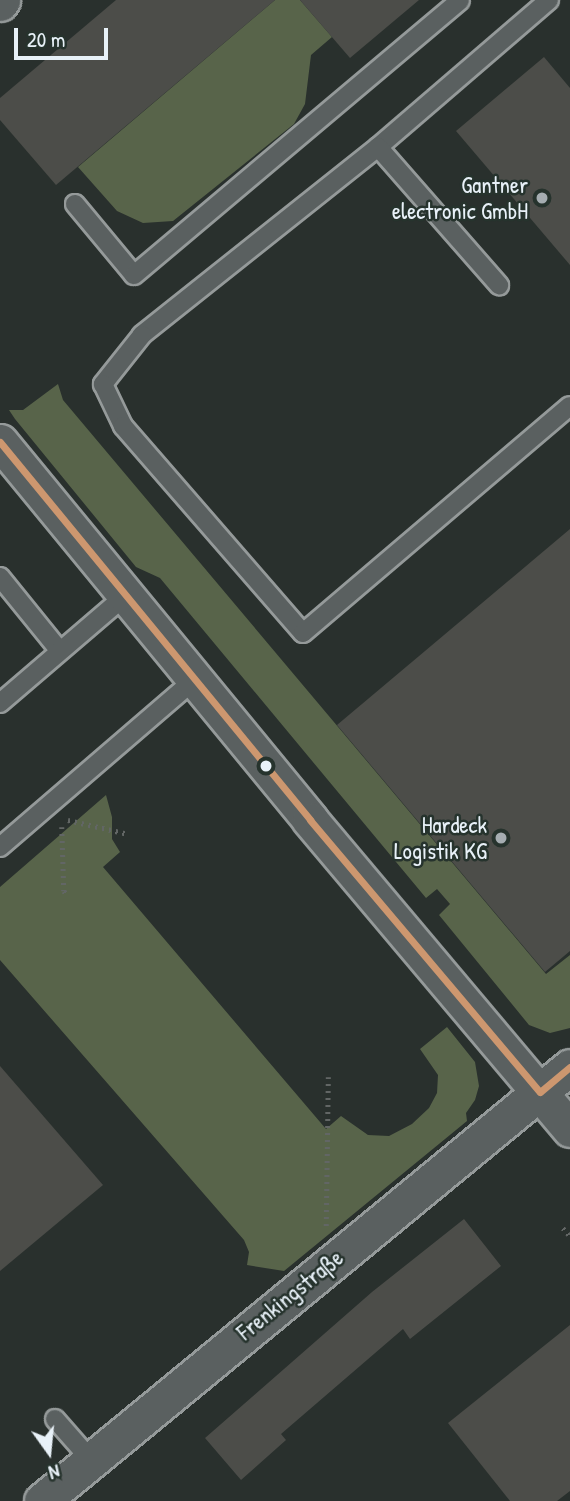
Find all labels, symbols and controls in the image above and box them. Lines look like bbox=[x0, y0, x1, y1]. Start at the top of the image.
scale bar bbox=[18, 14, 112, 58]
text: 20 m bbox=[27, 25, 65, 54]
place label: Gantner electronic GmbH bbox=[392, 171, 528, 225]
marker: Gantner electronic GmbH bbox=[534, 190, 550, 206]
unlabelled marker bbox=[259, 759, 273, 773]
place label: Hardeck Logistik KG bbox=[394, 811, 487, 865]
marker: Hardeck Logistik KG bbox=[493, 830, 509, 846]
street label: Frenkingstraße bbox=[231, 1244, 349, 1346]
north arrow bbox=[14, 1417, 84, 1487]
text: N bbox=[46, 1458, 63, 1486]

